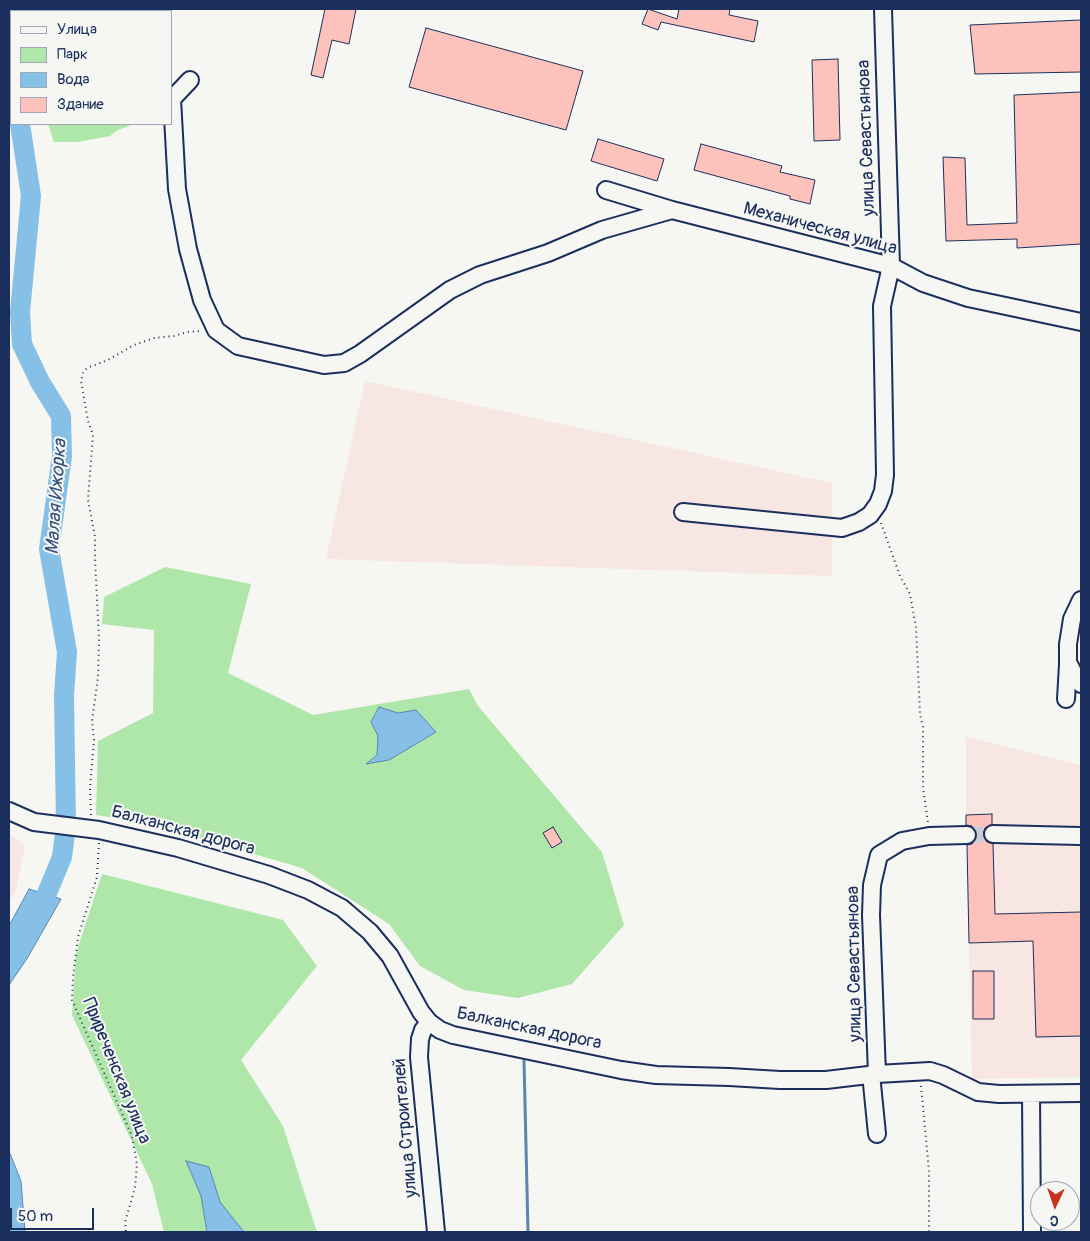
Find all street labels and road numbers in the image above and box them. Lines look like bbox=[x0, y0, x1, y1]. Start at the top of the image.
street label: улица Севастьянова bbox=[853, 59, 881, 217]
street label: Механическая улица bbox=[741, 198, 899, 260]
street label: Балканская дорога bbox=[109, 801, 257, 861]
street label: улица Севастьянова bbox=[843, 886, 867, 1042]
street label: Приреченская улица bbox=[77, 995, 155, 1147]
street label: Балканская дорога bbox=[455, 1003, 603, 1055]
street label: улица Строителей bbox=[389, 1057, 423, 1199]

